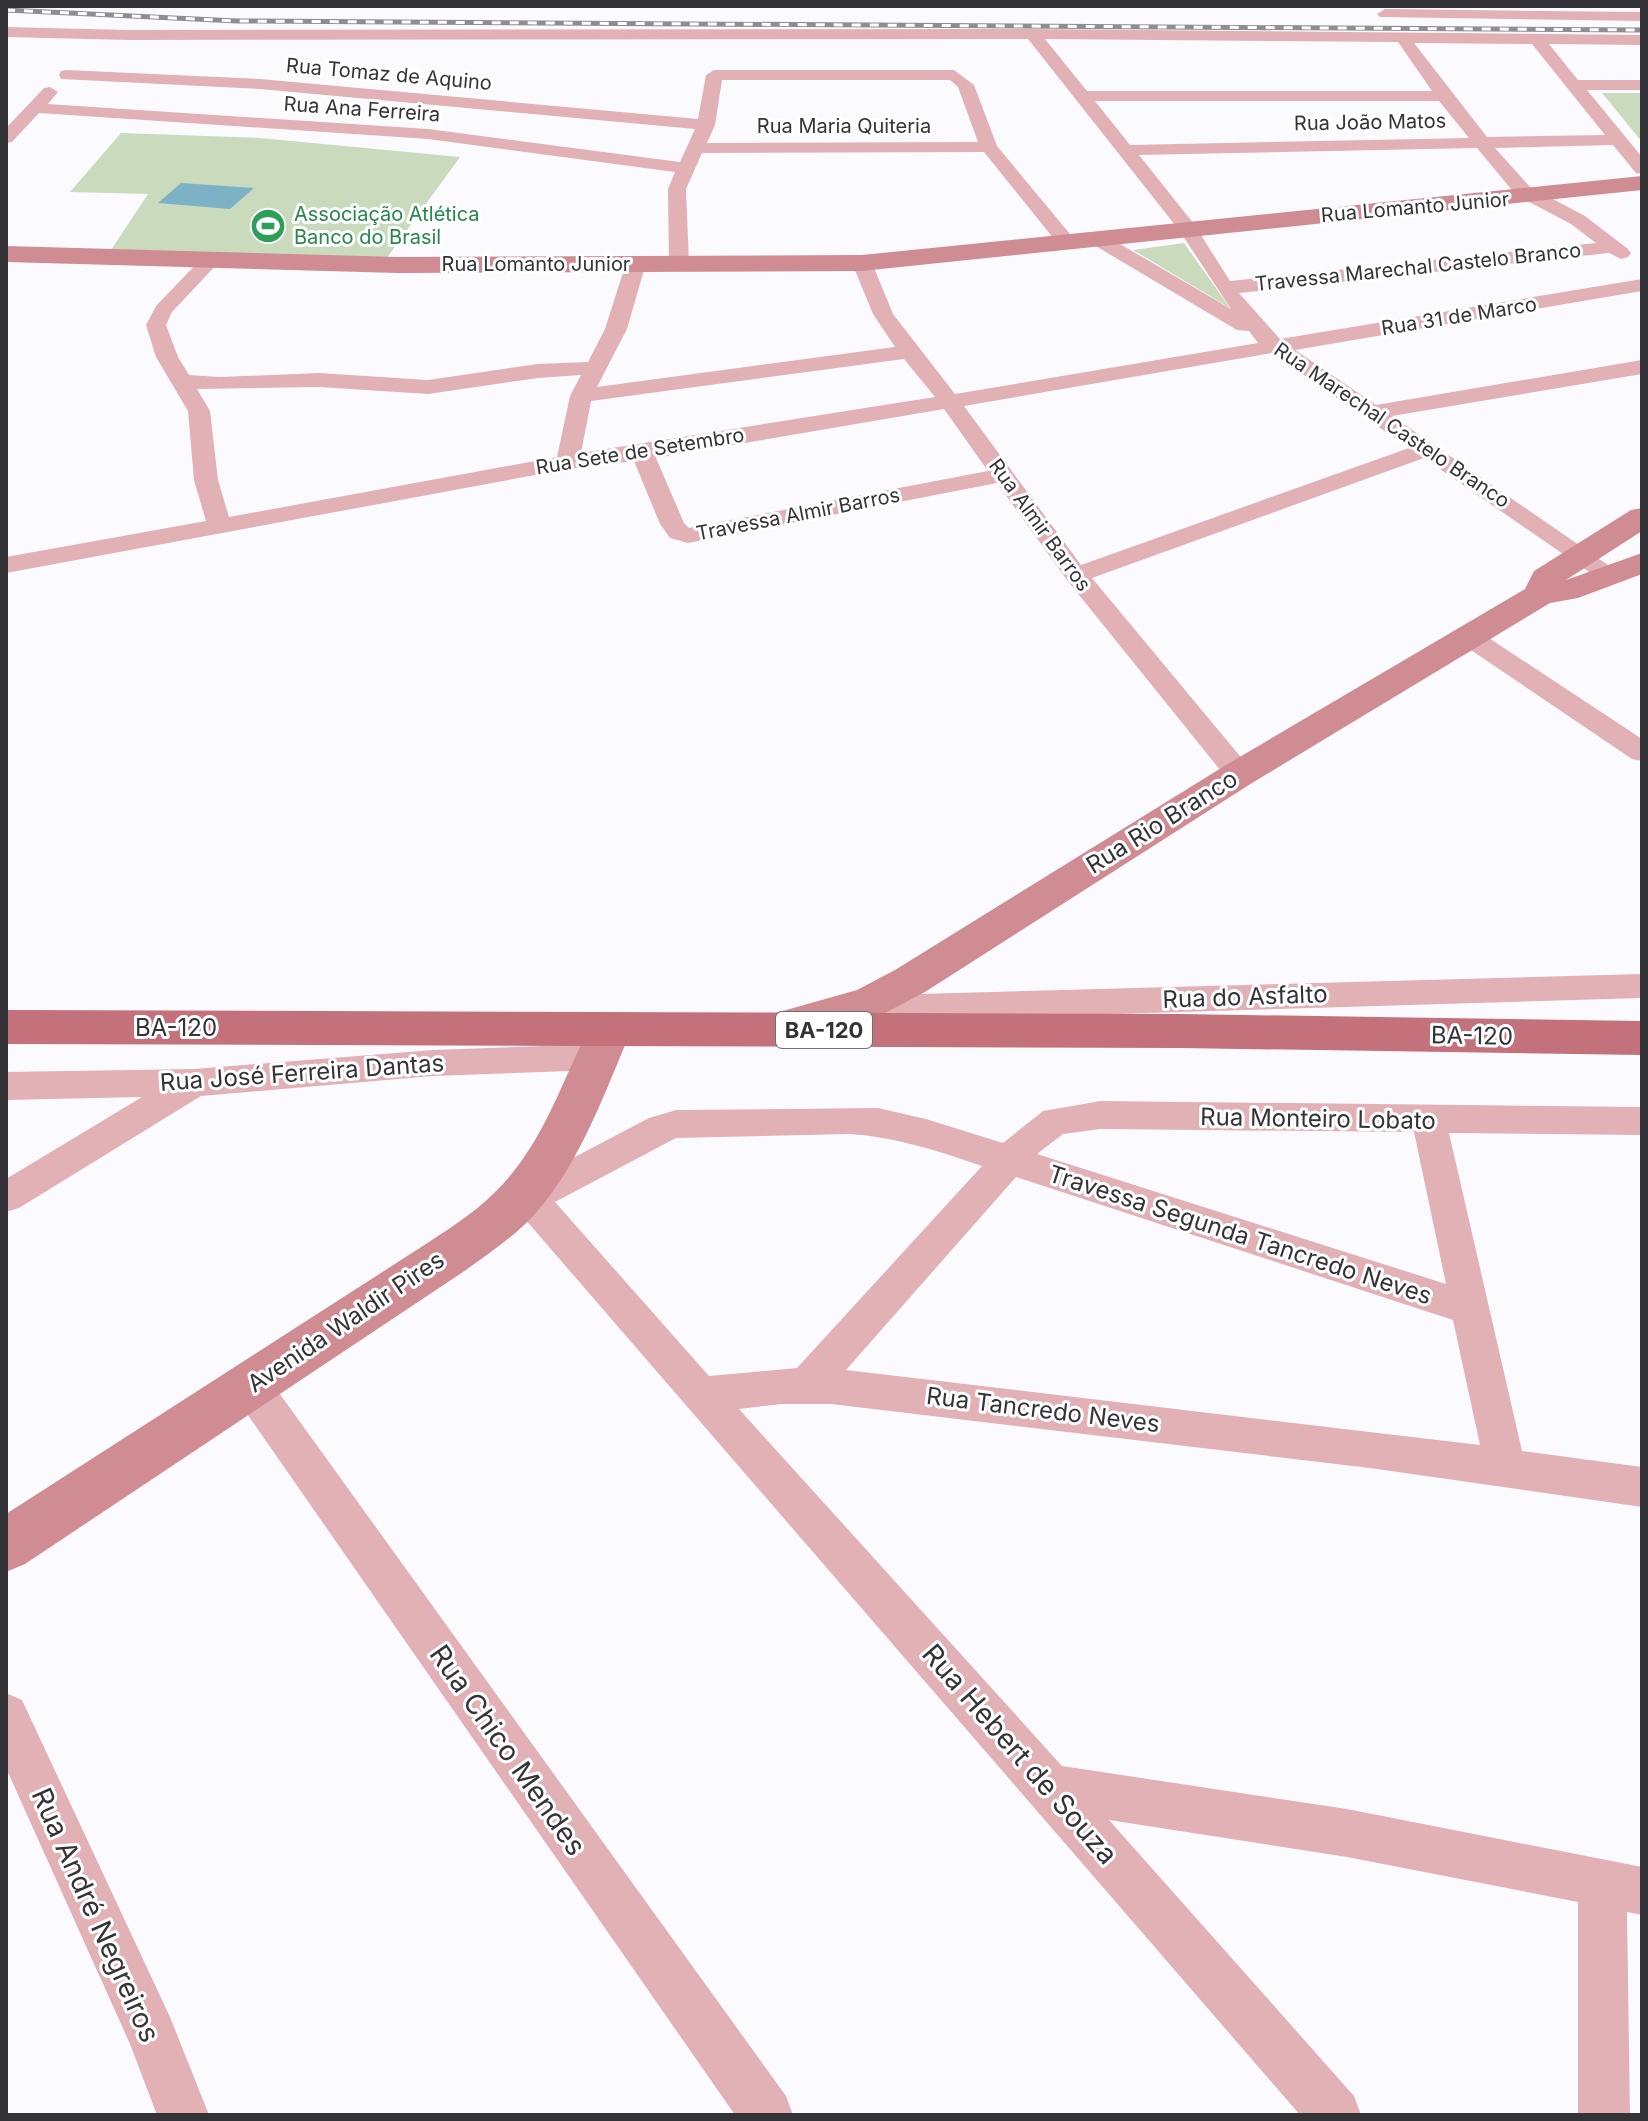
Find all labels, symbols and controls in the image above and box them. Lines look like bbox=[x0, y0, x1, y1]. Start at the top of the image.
street label: Rua Tomaz de Aquino bbox=[285, 53, 493, 95]
street label: Rua Ana Ferreira bbox=[283, 92, 441, 126]
street label: Rua João Matos bbox=[1294, 109, 1446, 135]
street label: Rua Maria Quiteria bbox=[757, 114, 931, 138]
street label: Rua Lomanto Junior bbox=[1320, 187, 1511, 227]
place label: Associação Atlética Banco do Brasil bbox=[294, 202, 480, 249]
sports icon: Associação Atlética Banco do Brasil bbox=[249, 207, 287, 245]
street label: Travessa Marechal Castelo Branco bbox=[1254, 238, 1582, 296]
street label: Rua Lomanto Junior bbox=[442, 252, 631, 276]
street label: Rua 31 de Marco bbox=[1380, 292, 1538, 340]
street label: Rua Marechal Castelo Branco bbox=[1270, 337, 1514, 513]
street label: Rua Sete de Setembro bbox=[534, 423, 746, 479]
street label: Rua Almir Barros bbox=[984, 454, 1096, 596]
street label: Travessa Almir Barros bbox=[694, 482, 902, 546]
street label: Rua Rio Branco bbox=[1081, 764, 1243, 880]
street label: Rua do Asfalto bbox=[1162, 979, 1328, 1014]
road number: BA-120 bbox=[776, 1012, 872, 1048]
street label: BA-120 bbox=[135, 1013, 217, 1042]
street label: BA-120 bbox=[1431, 1020, 1513, 1051]
street label: Rua José Ferreira Dantas bbox=[159, 1048, 445, 1097]
street label: Rua Monteiro Lobato bbox=[1200, 1102, 1436, 1135]
street label: Travessa Segunda Tancredo Neves bbox=[1045, 1159, 1435, 1310]
street label: Avenida Waldir Pires bbox=[242, 1245, 450, 1398]
street label: Rua Tancredo Neves bbox=[925, 1381, 1161, 1438]
street label: Rua Hebert de Souza bbox=[915, 1637, 1125, 1871]
street label: Rua Chico Mendes bbox=[423, 1638, 593, 1862]
street label: Rua André Negreiros bbox=[25, 1783, 167, 2047]

